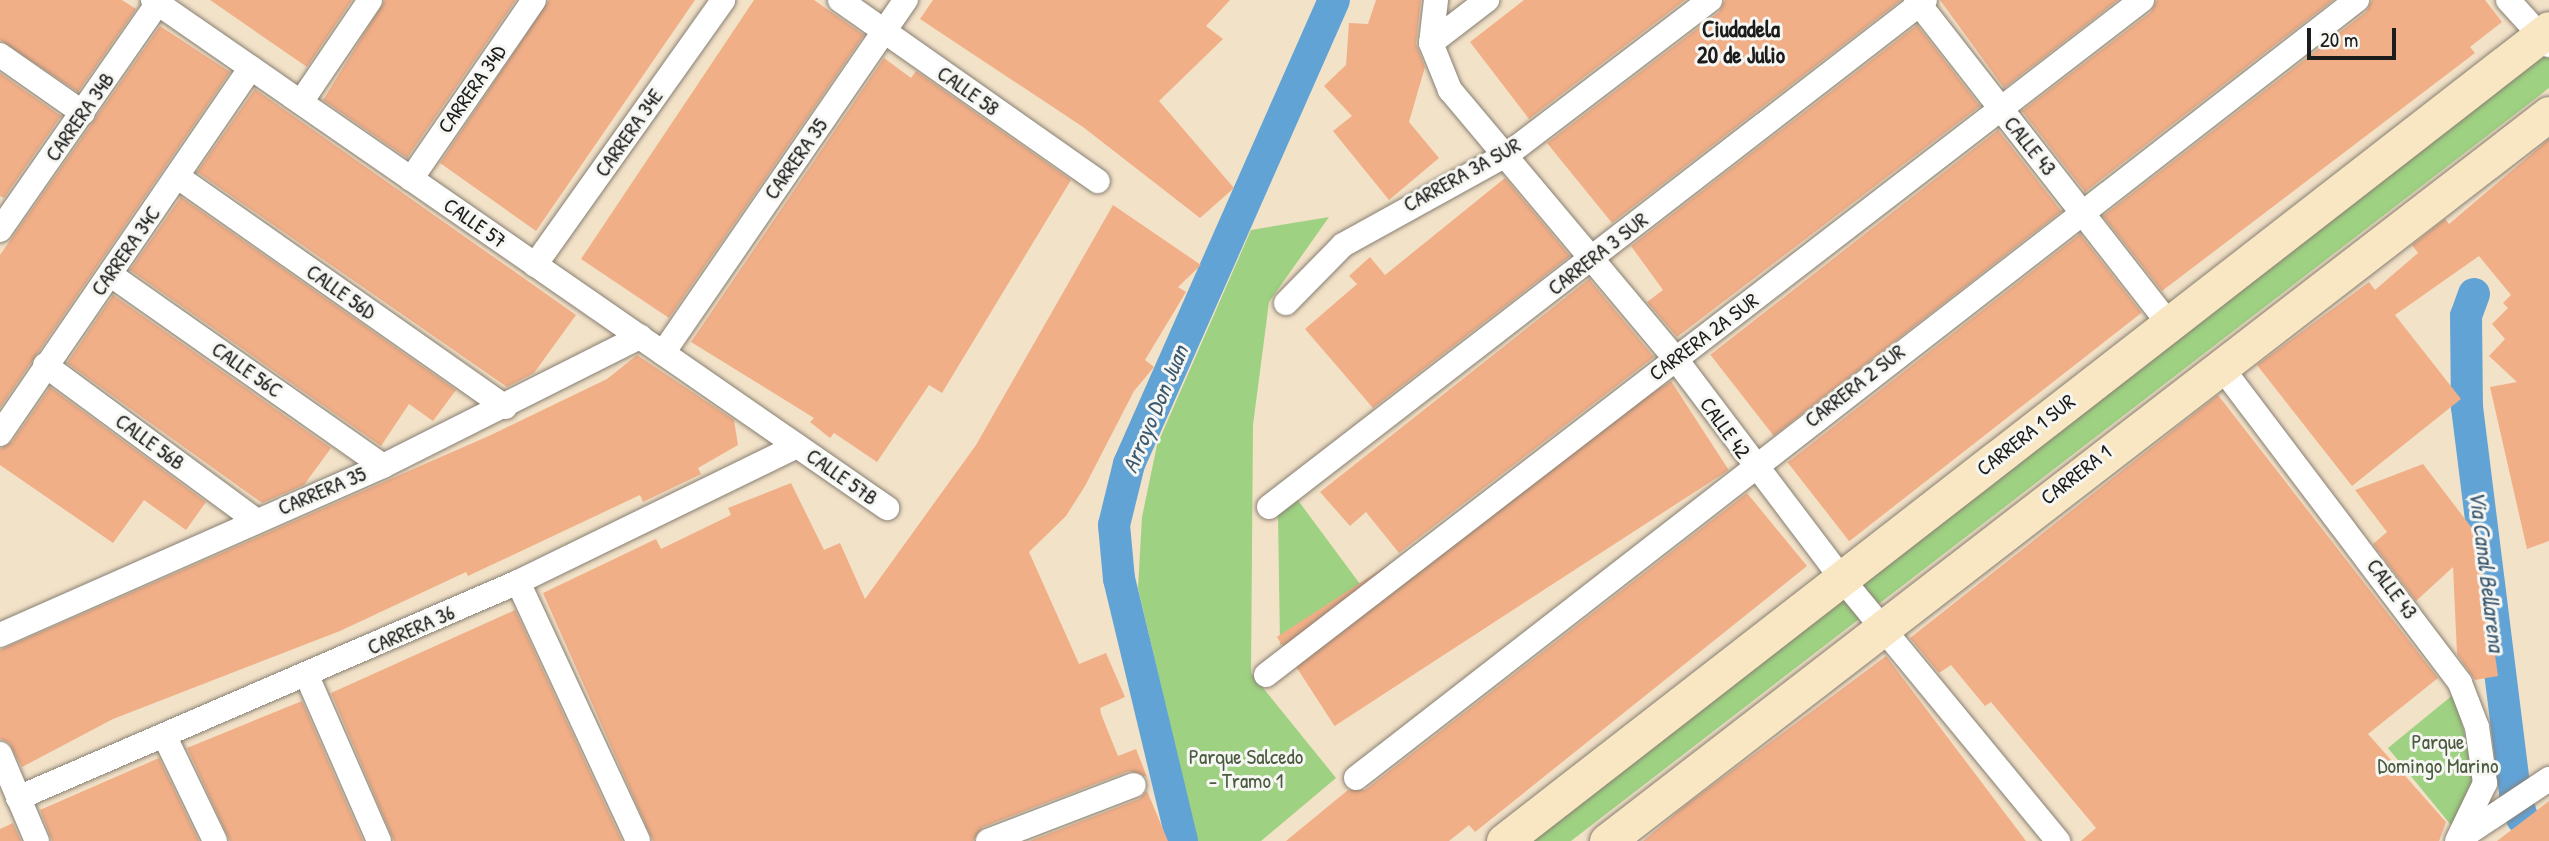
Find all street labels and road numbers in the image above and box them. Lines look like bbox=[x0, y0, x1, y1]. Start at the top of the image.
street label: CARRERA 34D bbox=[432, 40, 512, 138]
street label: CALLE 58 bbox=[932, 61, 1004, 121]
street label: CARRERA 34B bbox=[40, 68, 120, 166]
street label: CARRERA 34E bbox=[590, 84, 668, 182]
street label: CALLE 43 bbox=[1999, 111, 2061, 181]
street label: CARRERA 35 bbox=[759, 114, 833, 204]
street label: CARRERA 3A SUR bbox=[1399, 132, 1525, 218]
street label: CALLE 57 bbox=[439, 192, 511, 254]
street label: CARRERA 34C bbox=[86, 201, 166, 301]
street label: CARRERA 3 SUR bbox=[1543, 207, 1653, 301]
street label: CALLE 56D bbox=[302, 259, 380, 325]
street label: CARRERA 2A SUR bbox=[1644, 288, 1764, 386]
street label: CALLE 56C bbox=[207, 337, 287, 403]
street label: CARRERA 2 SUR bbox=[1800, 339, 1910, 433]
street label: CARRERA 1 SUR bbox=[1972, 389, 2080, 481]
street label: CALLE 42 bbox=[1694, 393, 1756, 463]
street label: CALLE 56B bbox=[110, 408, 190, 476]
street label: CARRERA 1 bbox=[2036, 440, 2116, 510]
street label: CALLE 57B bbox=[801, 443, 883, 511]
street label: CARRERA 35 bbox=[274, 461, 370, 521]
street label: CALLE 43 bbox=[2361, 554, 2423, 624]
street label: CARRERA 36 bbox=[364, 600, 458, 660]

